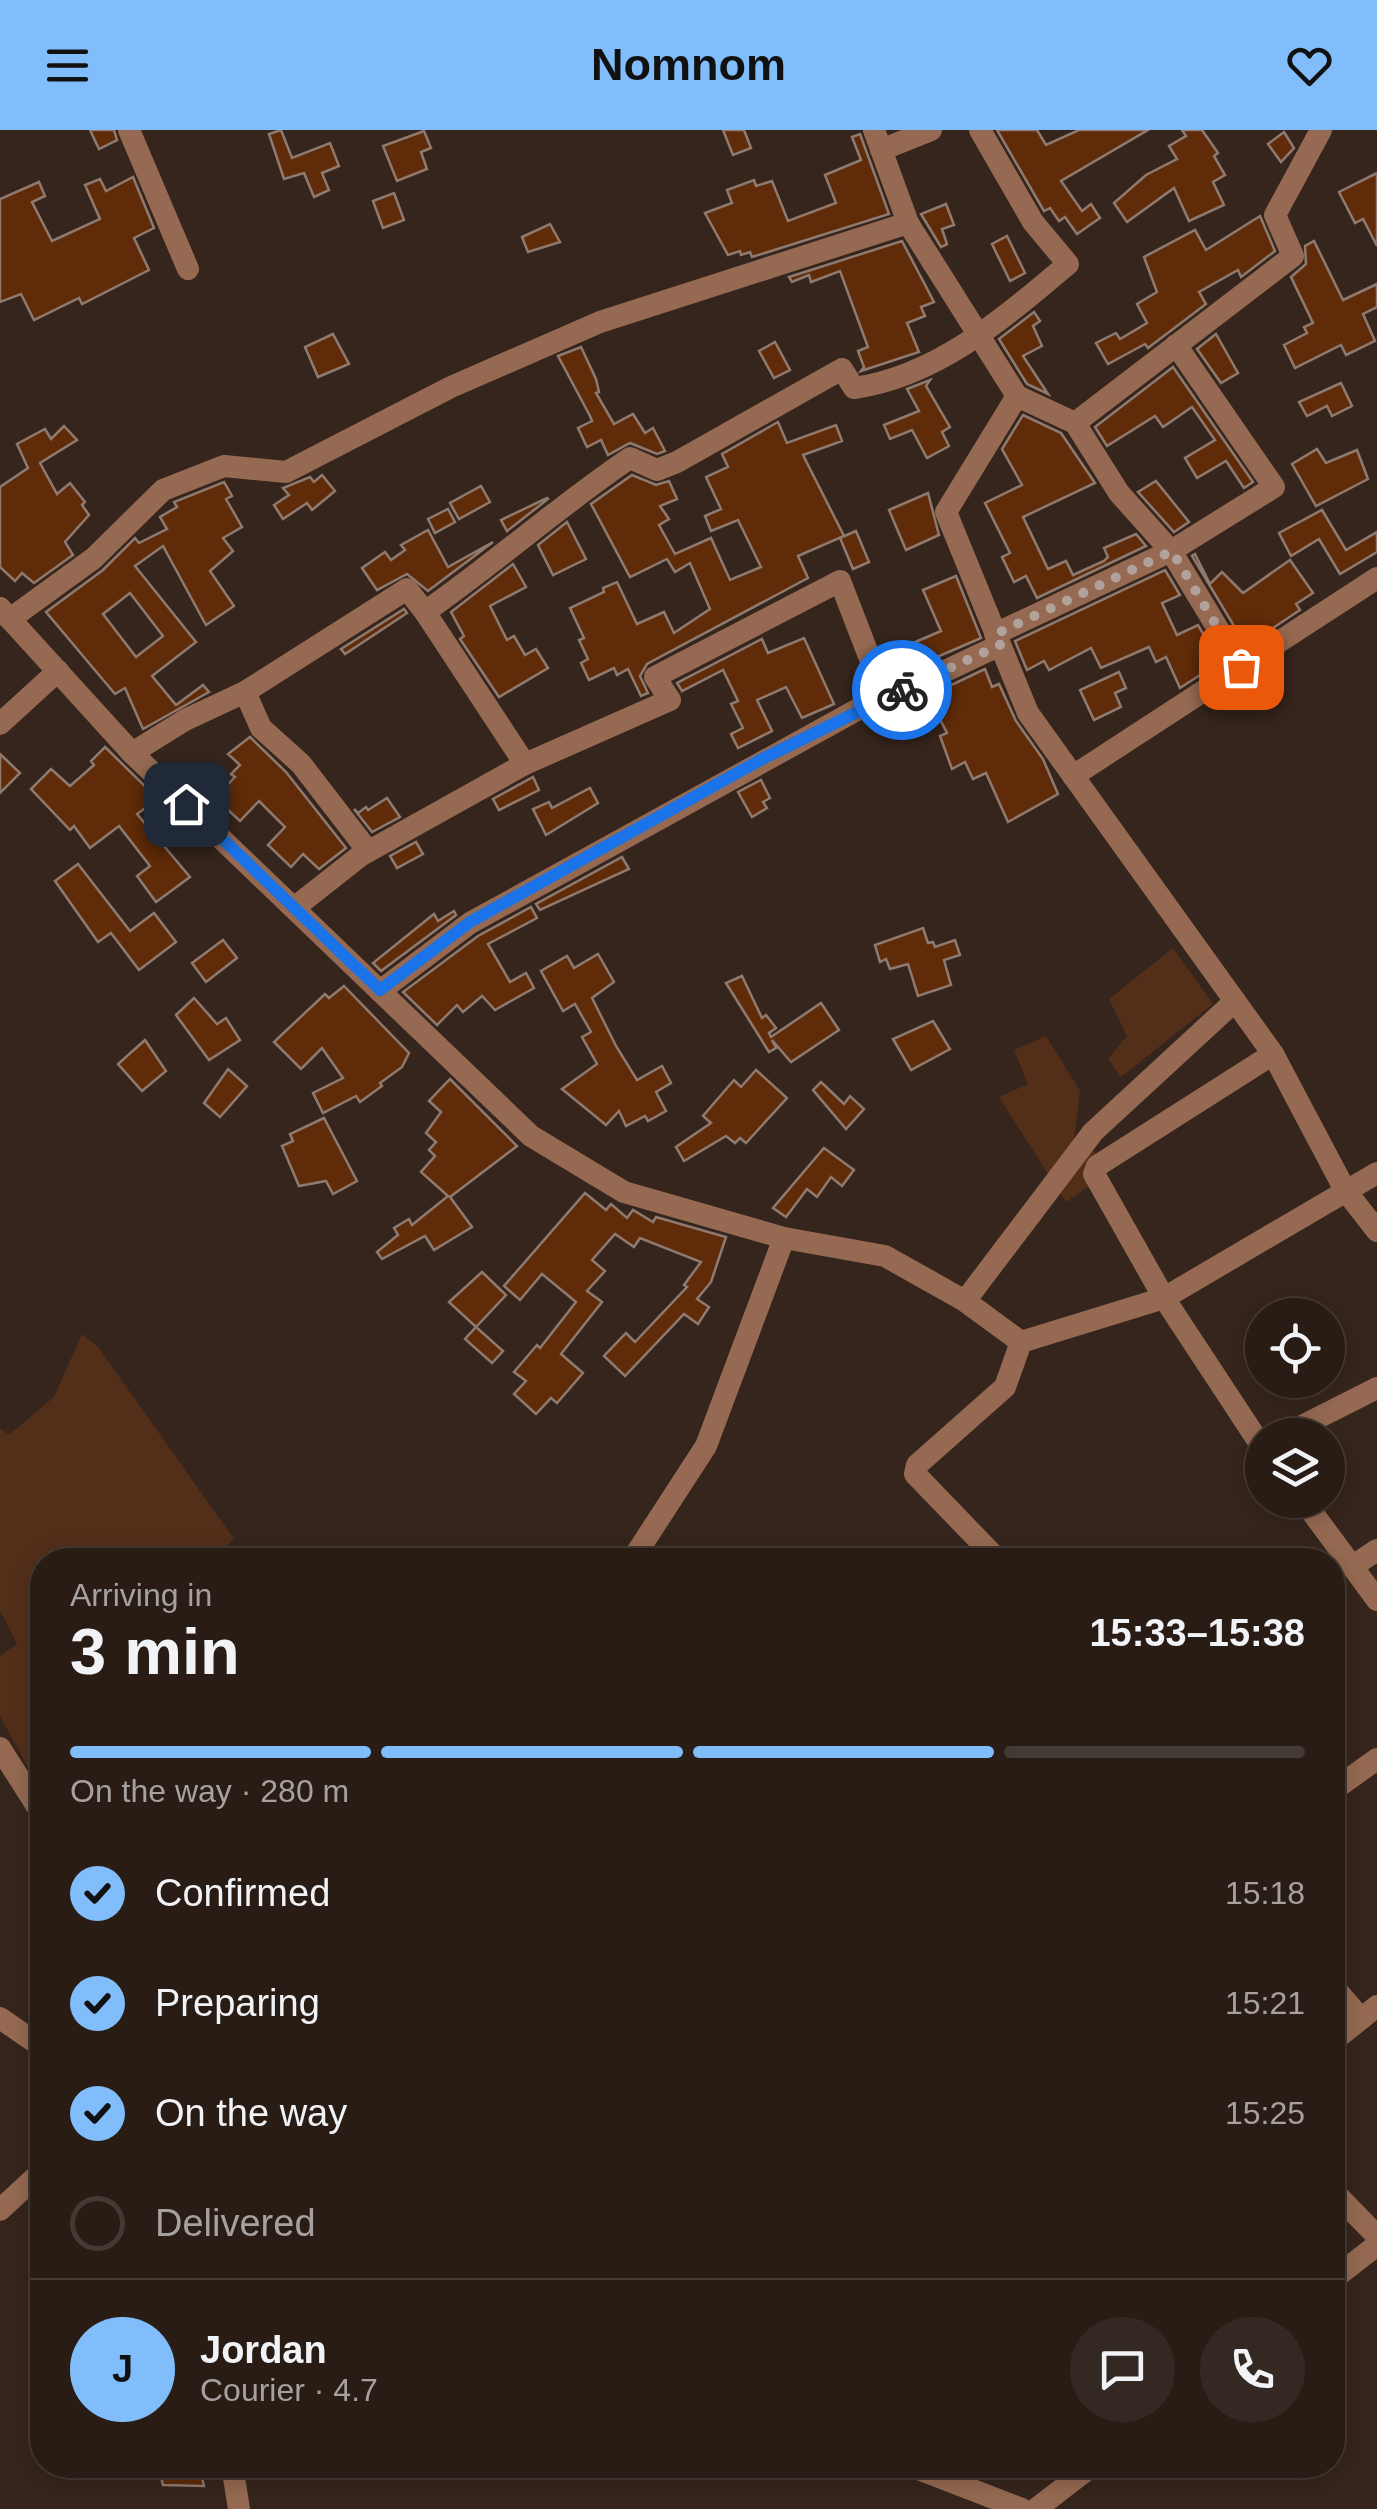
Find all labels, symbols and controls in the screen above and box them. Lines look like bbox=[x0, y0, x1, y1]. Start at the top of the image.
icon: menu bbox=[40, 38, 95, 93]
icon: heart bbox=[1282, 38, 1337, 93]
text: Nomnom bbox=[591, 39, 786, 90]
pin bbox=[1199, 625, 1284, 710]
courier bbox=[852, 640, 952, 740]
icon: bag bbox=[1214, 640, 1269, 695]
icon: bike bbox=[875, 663, 930, 718]
pin bbox=[144, 762, 229, 847]
icon: home bbox=[159, 777, 214, 832]
map controls bbox=[1245, 1298, 1345, 1518]
button: locate bbox=[1245, 1298, 1345, 1398]
button: layers bbox=[1245, 1418, 1345, 1518]
text: Arriving in bbox=[70, 1577, 212, 1613]
text: 15:33–15:38 bbox=[1089, 1612, 1305, 1654]
text: 3 min bbox=[70, 1615, 240, 1688]
text: On the way · 280 m bbox=[70, 1773, 349, 1809]
icon: check bbox=[70, 1866, 125, 1921]
text: Confirmed bbox=[155, 1872, 330, 1914]
text: 15:18 bbox=[1225, 1875, 1305, 1911]
icon: check bbox=[70, 1976, 125, 2031]
text: Preparing bbox=[155, 1982, 320, 2024]
text: 15:21 bbox=[1225, 1985, 1305, 2021]
icon: check bbox=[70, 2086, 125, 2141]
text: On the way bbox=[155, 2092, 347, 2134]
text: 15:25 bbox=[1225, 2095, 1305, 2131]
text: Delivered bbox=[155, 2202, 316, 2244]
button: chat bbox=[1070, 2317, 1175, 2422]
button: phone bbox=[1200, 2317, 1305, 2422]
text: Jordan bbox=[200, 2329, 327, 2371]
text: J bbox=[112, 2348, 133, 2390]
text: Courier · 4.7 bbox=[200, 2372, 378, 2408]

